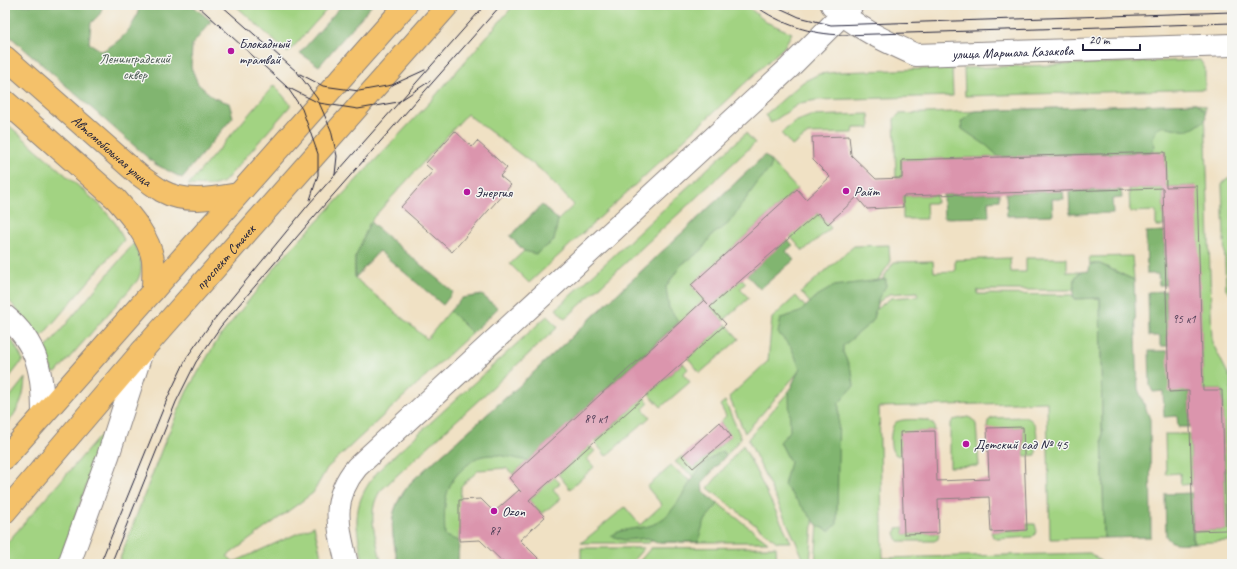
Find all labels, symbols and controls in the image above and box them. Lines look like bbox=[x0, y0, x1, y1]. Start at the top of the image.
scale bar bbox=[1083, 26, 1140, 52]
text: 20 m bbox=[1089, 32, 1111, 48]
place label: Блокадный трамвай bbox=[239, 35, 291, 68]
street label: улица Маршала Казакова bbox=[951, 42, 1075, 63]
marker: Блокадный трамвай bbox=[226, 46, 236, 56]
park label: Ленинградский сквер bbox=[100, 50, 172, 83]
street label: Автомобильная улица bbox=[68, 112, 156, 191]
place label: Райт bbox=[854, 183, 880, 200]
place label: Энергия bbox=[475, 184, 513, 201]
marker: Райт bbox=[841, 186, 851, 196]
marker: Энергия bbox=[462, 187, 472, 197]
street label: проспект Стачек bbox=[192, 220, 260, 294]
house number: 95 к1 bbox=[1172, 311, 1196, 327]
house number: 89 к1 bbox=[584, 411, 608, 427]
place label: Детский сад № 45 bbox=[974, 436, 1068, 453]
marker: Детский сад № 45 bbox=[961, 439, 971, 449]
place label: Ozon bbox=[502, 503, 526, 520]
marker: Ozon bbox=[489, 506, 499, 516]
house number: 87 bbox=[490, 523, 501, 539]

